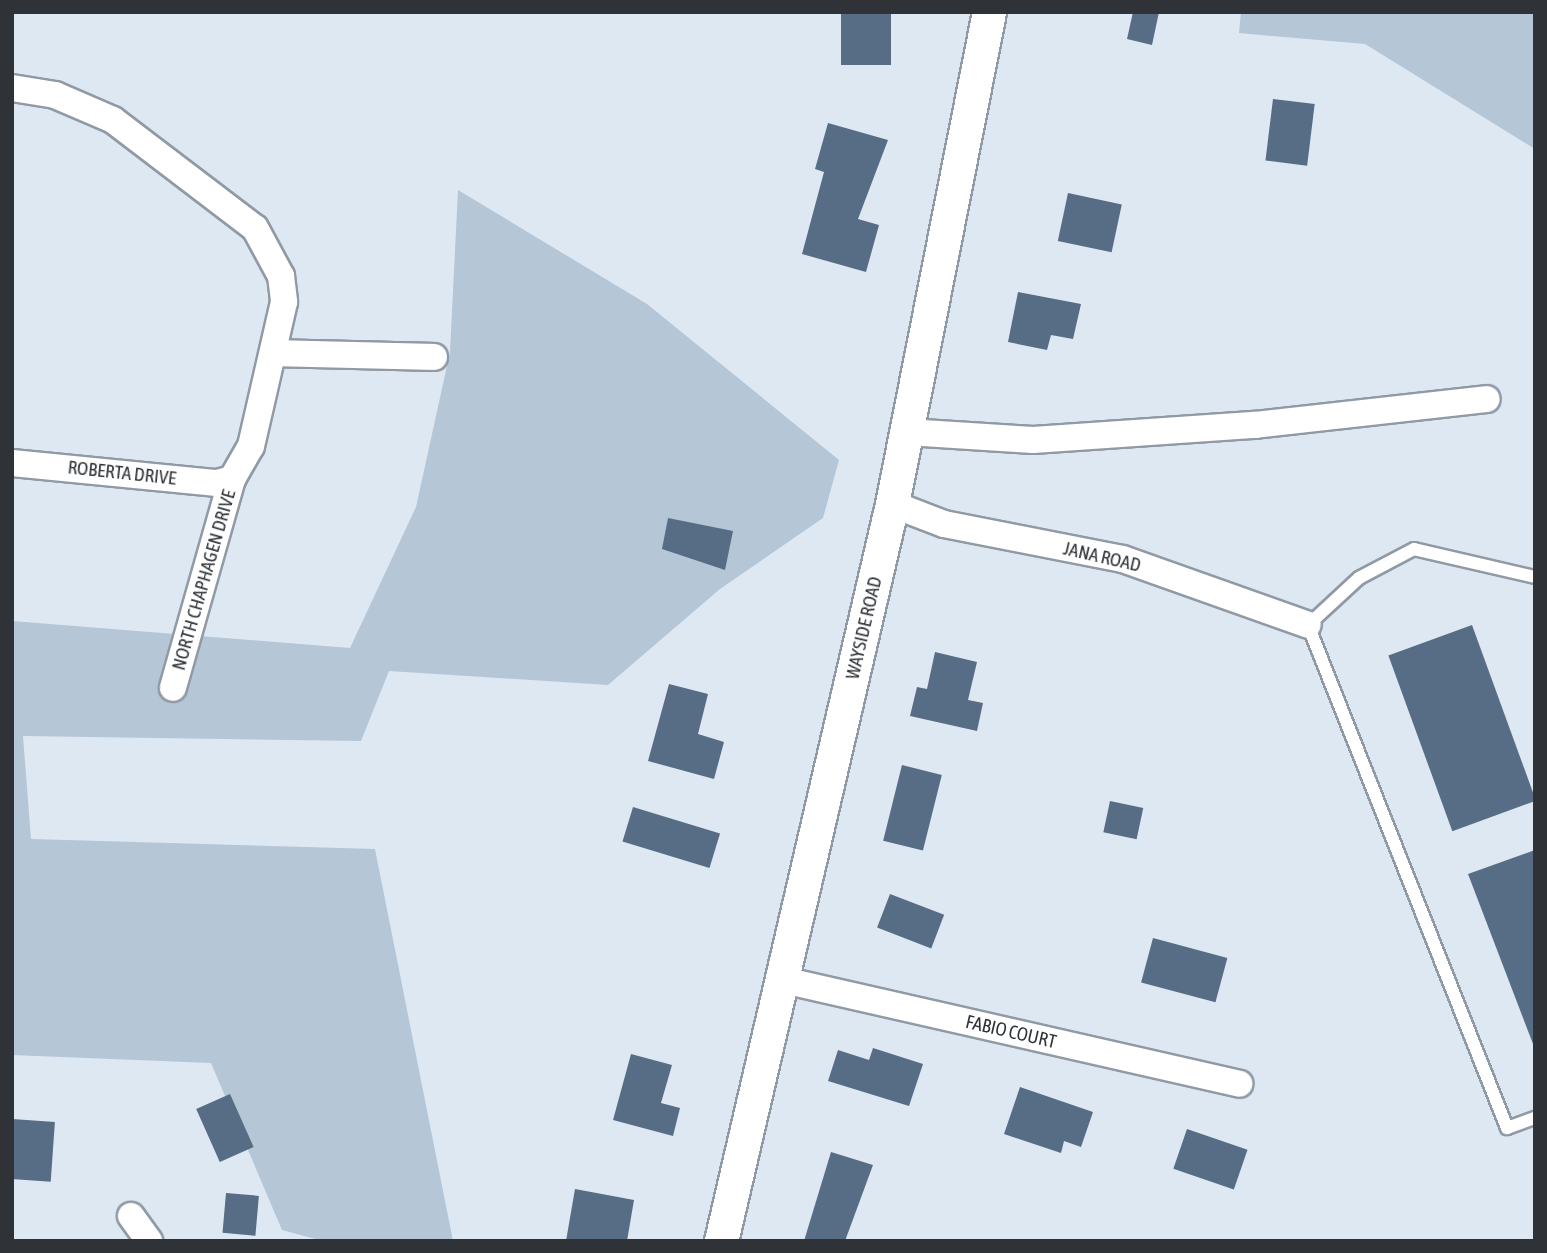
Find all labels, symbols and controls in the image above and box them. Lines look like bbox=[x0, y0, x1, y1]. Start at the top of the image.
street label: ROBERTA DRIVE bbox=[67, 456, 177, 490]
street label: NORTH CHAPHAGEN DRIVE bbox=[167, 487, 241, 673]
street label: JANA ROAD bbox=[1061, 537, 1143, 577]
street label: WAYSIDE ROAD bbox=[841, 574, 887, 682]
street label: FABIO COURT bbox=[963, 1010, 1059, 1054]

